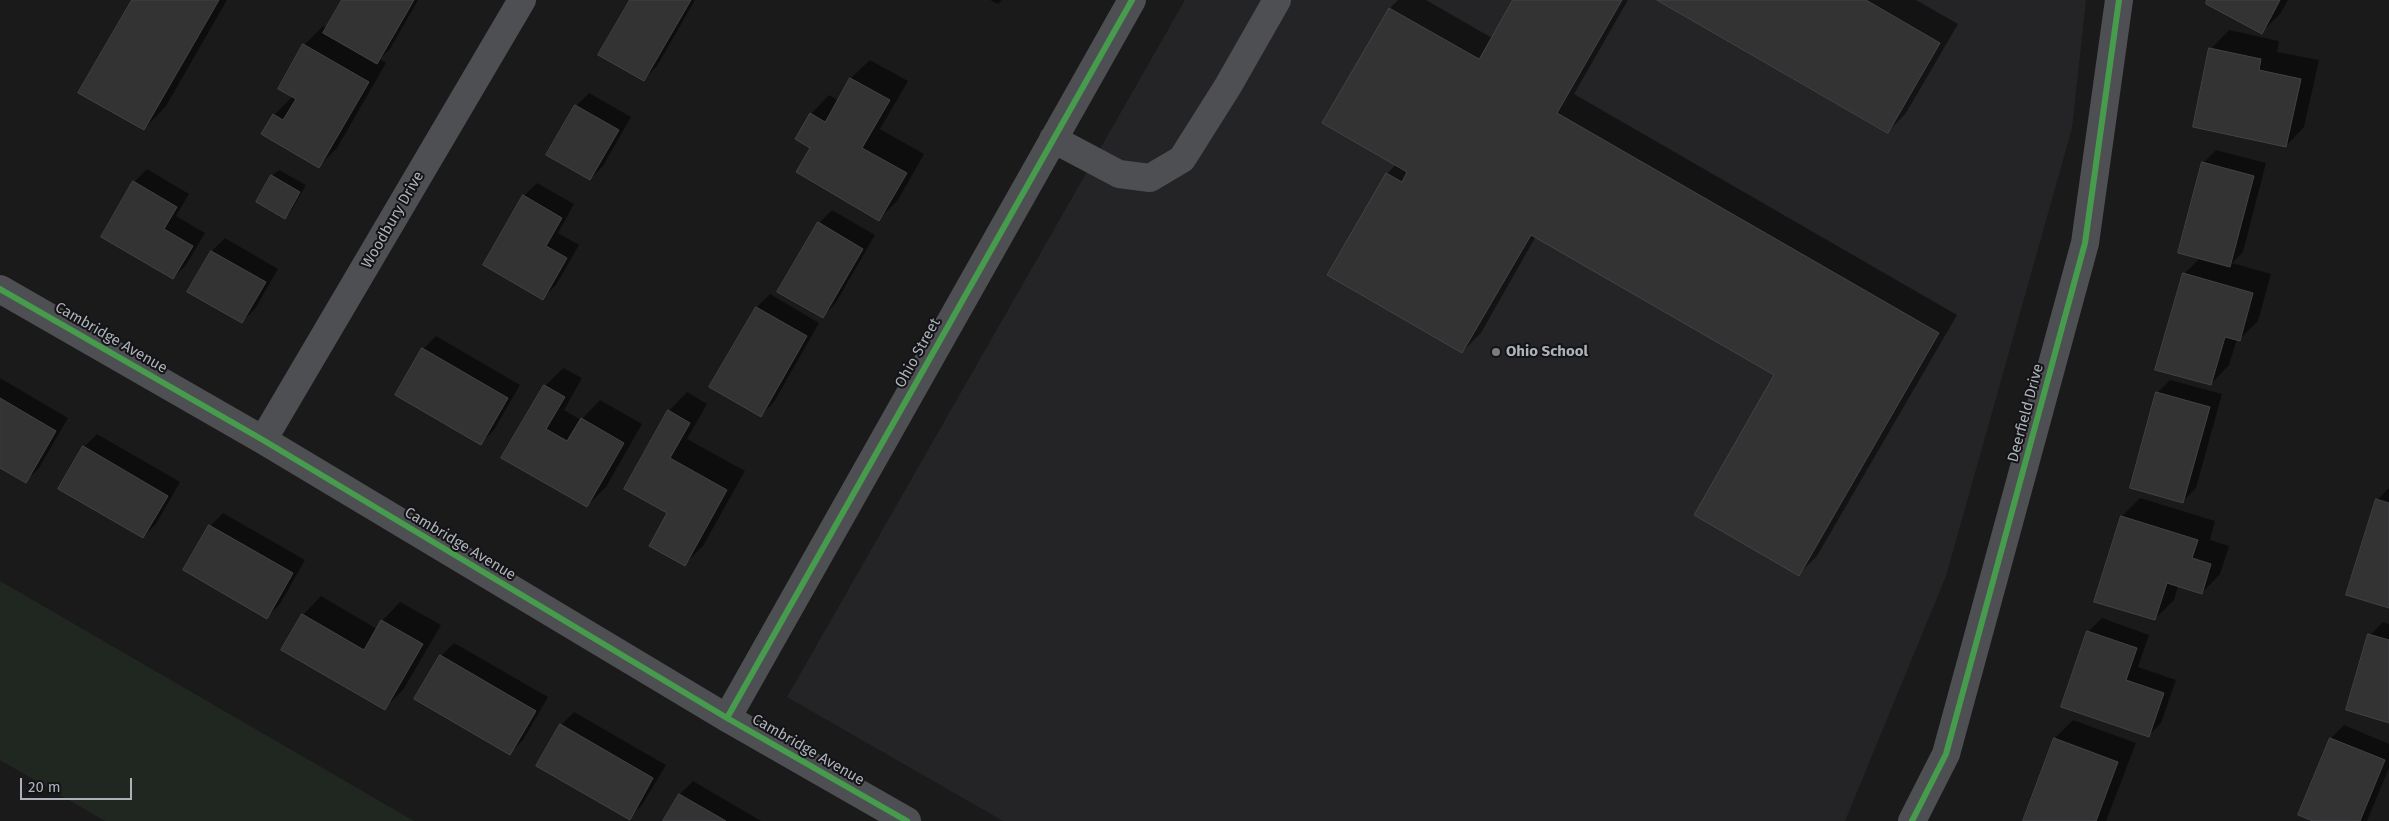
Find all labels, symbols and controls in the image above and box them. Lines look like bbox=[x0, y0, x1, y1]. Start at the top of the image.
street label: Woodbury Drive bbox=[358, 168, 428, 272]
street label: Cambridge Avenue bbox=[52, 299, 170, 377]
street label: Ohio Street bbox=[892, 315, 944, 391]
place label: Ohio School bbox=[1506, 343, 1588, 361]
marker: Ohio School bbox=[1490, 346, 1502, 358]
street label: Deerfield Drive bbox=[2004, 362, 2048, 464]
street label: Cambridge Avenue bbox=[401, 504, 519, 584]
street label: Cambridge Avenue bbox=[749, 711, 867, 789]
scale bar bbox=[22, 768, 135, 800]
text: 20 m bbox=[28, 778, 61, 796]

